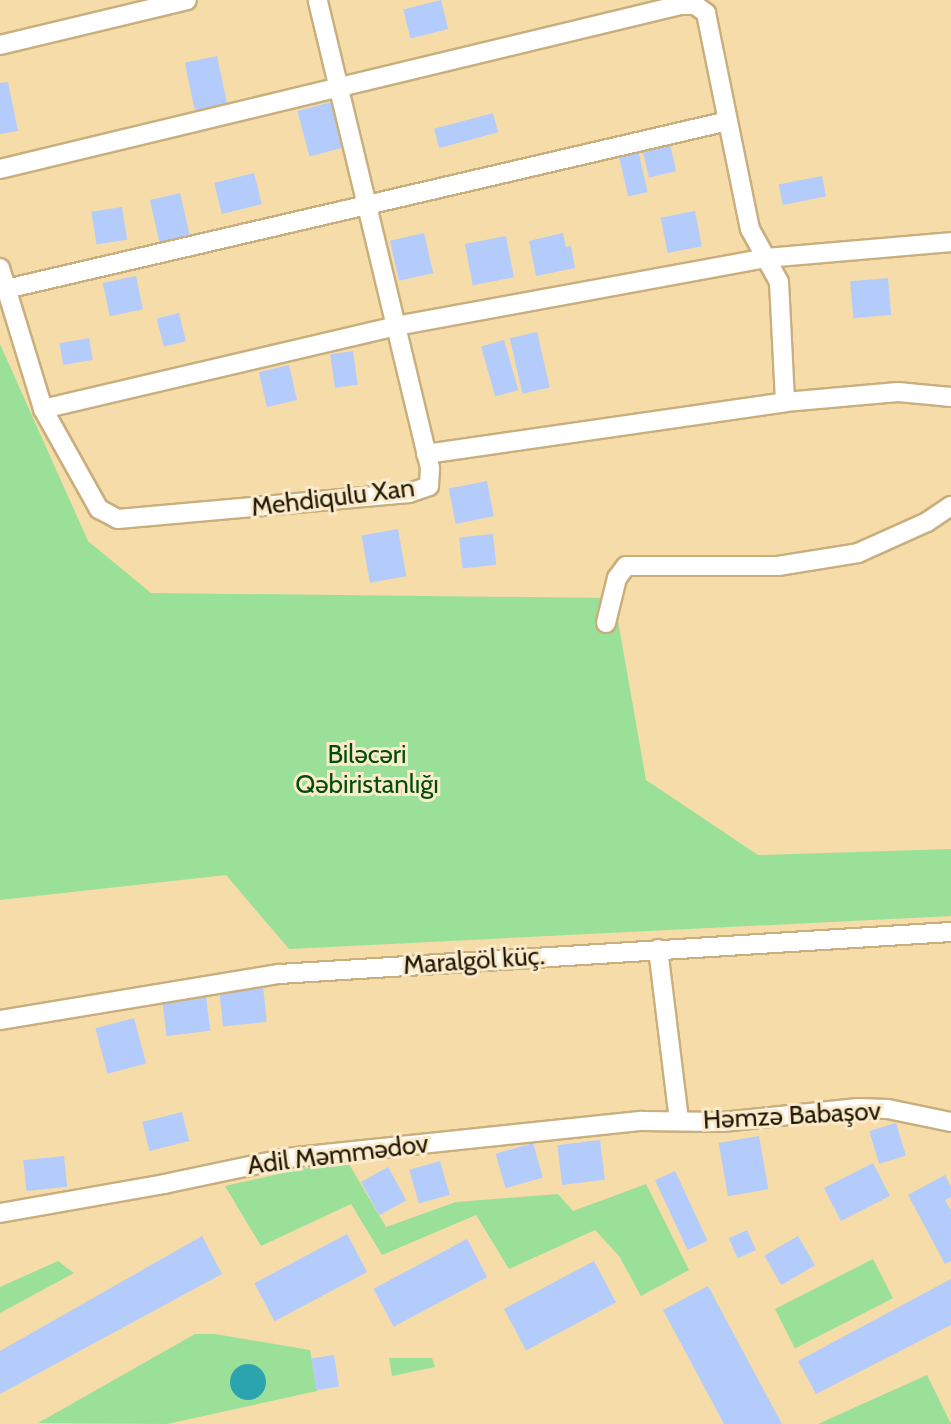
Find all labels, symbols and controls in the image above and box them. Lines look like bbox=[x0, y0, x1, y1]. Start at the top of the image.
street label: Mehdiqulu Xan bbox=[250, 473, 416, 523]
park label: Biləcəri Qəbiristanlığı bbox=[295, 739, 439, 800]
street label: Maralgöl küç. bbox=[402, 940, 546, 982]
street label: Həmzə Babaşov bbox=[702, 1096, 882, 1136]
street label: Adil Məmmədov bbox=[246, 1128, 430, 1182]

